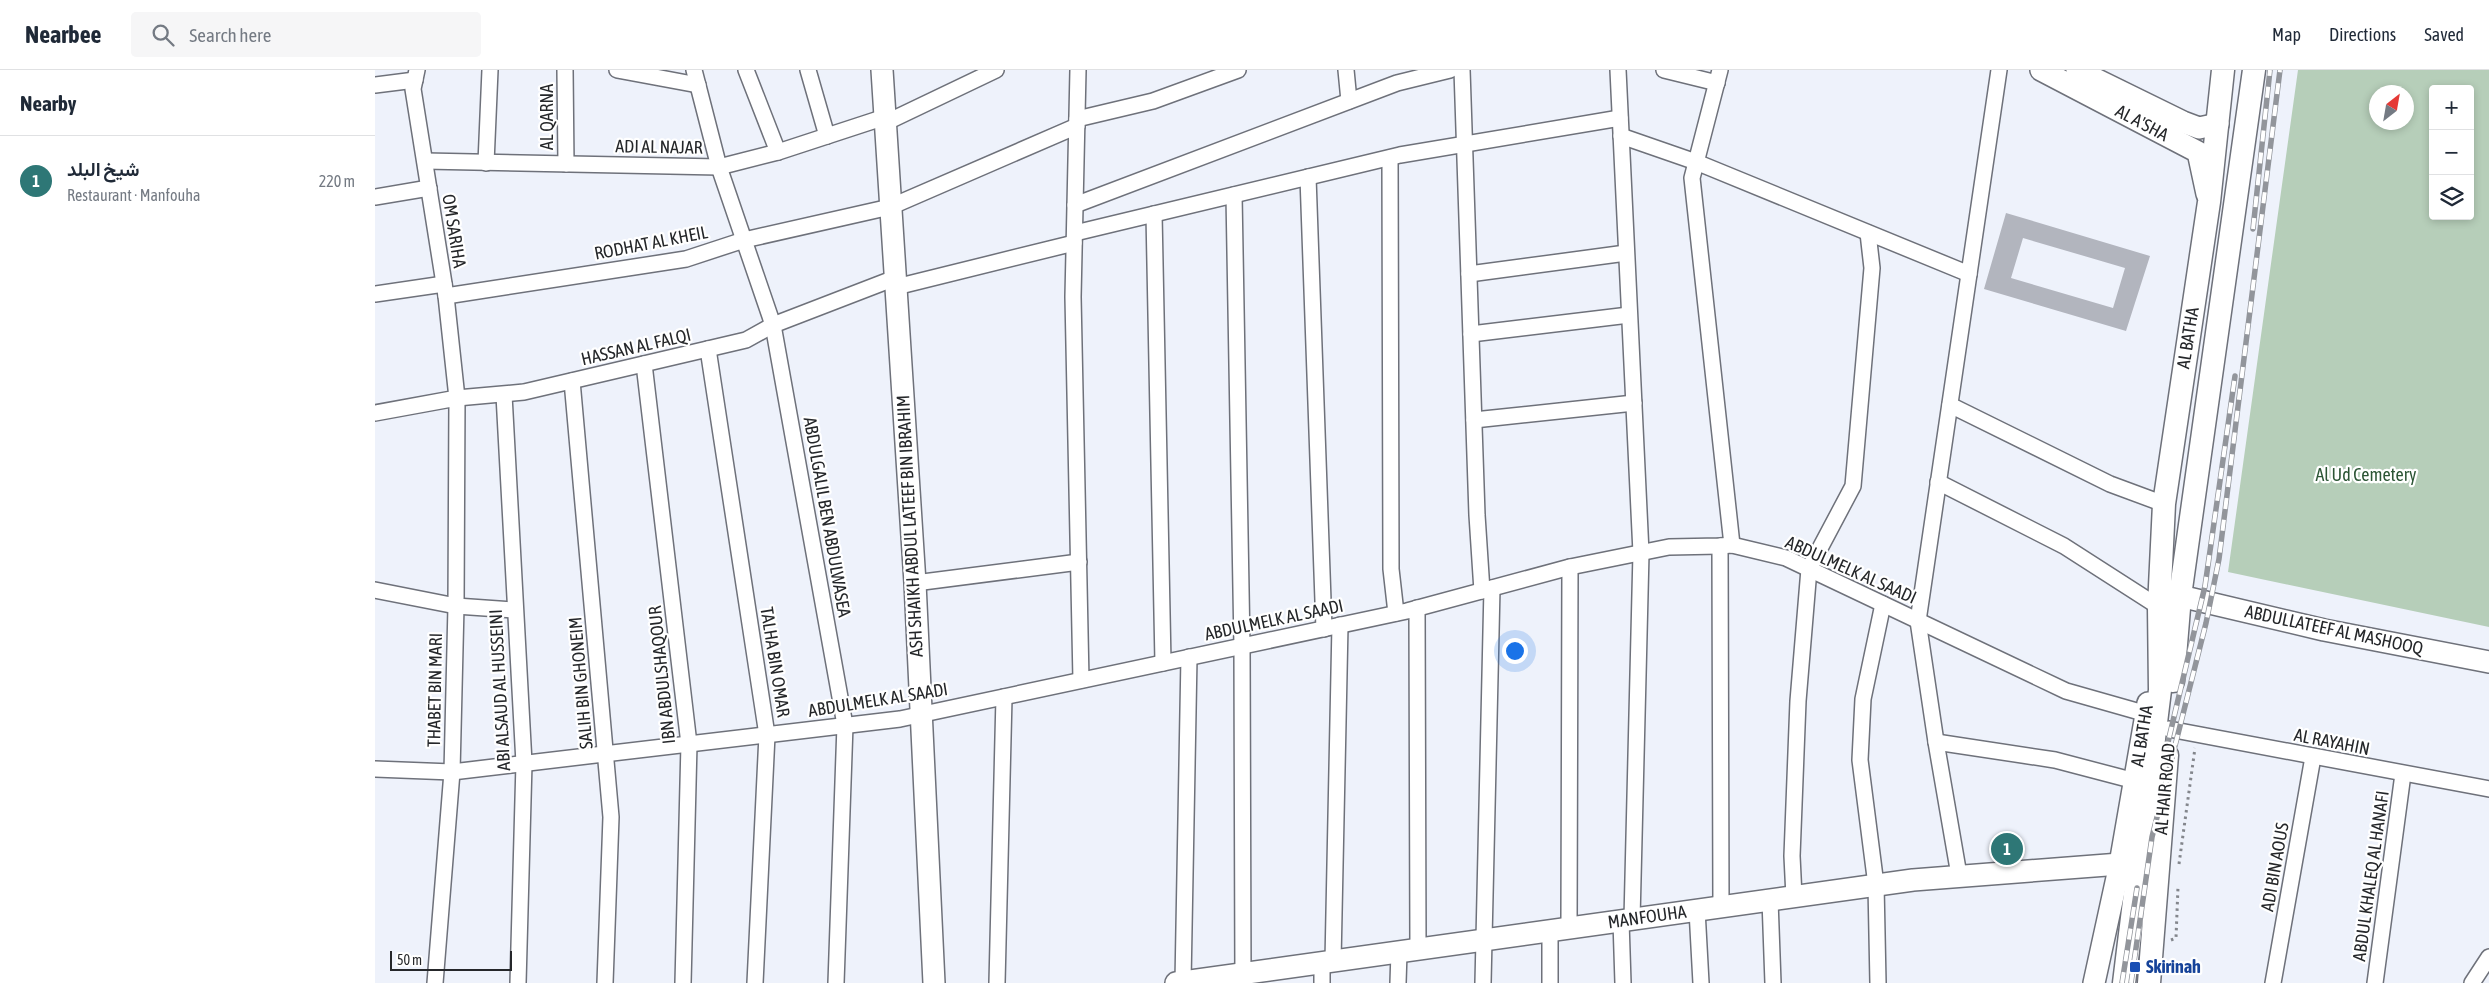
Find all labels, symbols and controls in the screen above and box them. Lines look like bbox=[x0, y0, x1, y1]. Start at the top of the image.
search box bbox=[131, 12, 481, 57]
text: Nearbee bbox=[25, 21, 101, 48]
icon: search bbox=[149, 21, 177, 49]
text: Search here bbox=[189, 24, 271, 46]
text: Map bbox=[2272, 24, 2301, 45]
text: Directions bbox=[2329, 24, 2396, 45]
text: Saved bbox=[2424, 24, 2464, 45]
street label: AL QARNA bbox=[536, 84, 557, 150]
north arrow bbox=[2369, 85, 2414, 130]
map controls bbox=[2429, 85, 2474, 220]
button: + bbox=[2429, 85, 2474, 130]
text: Nearby bbox=[20, 91, 76, 115]
street label: AL A'SHA bbox=[2112, 100, 2172, 145]
button: − bbox=[2429, 130, 2474, 175]
street label: ADI AL NAJAR bbox=[615, 135, 703, 158]
text: شيخ البلد bbox=[67, 158, 140, 180]
text: 1 bbox=[32, 172, 40, 190]
text: 220 m bbox=[319, 172, 355, 190]
button: layers bbox=[2429, 175, 2474, 220]
text: Restaurant · Manfouha bbox=[67, 186, 201, 204]
street label: OM SARIHA bbox=[438, 193, 471, 269]
street label: RODHAT AL KHEIL bbox=[592, 221, 709, 264]
street label: AL BATHA bbox=[2172, 305, 2203, 370]
street label: HASSAN AL FALQI bbox=[579, 324, 693, 369]
street label: ASH SHAIKH ABDUL LATEEF BIN IBRAHIM bbox=[892, 395, 927, 658]
street label: ABDULGALIL BEN ABDULWASEA bbox=[800, 415, 855, 619]
park label: Al Ud Cemetery bbox=[2316, 464, 2416, 485]
street label: ABDULMELK AL SAADI bbox=[1782, 531, 1920, 608]
street label: ABDULMELK AL SAADI bbox=[1203, 595, 1345, 644]
street label: ABDULLATEEF AL MASHOOQ bbox=[2243, 600, 2426, 659]
street label: IBN ABDULSHAQOUR bbox=[644, 605, 679, 745]
street label: TALHA BIN OMAR bbox=[756, 605, 795, 719]
street label: ABI ALSAUD AL HUSSEINI bbox=[485, 609, 514, 771]
street label: SALIH BIN GHONEIM bbox=[564, 616, 597, 750]
street label: THABET BIN MARI bbox=[423, 633, 446, 747]
your location bbox=[1502, 638, 1528, 664]
street label: ABDULMELK AL SAADI bbox=[807, 678, 949, 721]
street label: AL BATHA bbox=[2126, 703, 2157, 768]
street label: AL RAYAHIN bbox=[2292, 724, 2372, 759]
street label: AL HAIR ROAD bbox=[2150, 742, 2179, 836]
street label: ABDUL KHALEQ AL HANAFI bbox=[2348, 789, 2393, 963]
street label: ADI BIN AOUS bbox=[2256, 821, 2293, 913]
pin: 1 bbox=[1991, 830, 2023, 868]
street label: MANFOUHA bbox=[1606, 901, 1688, 932]
scale bar bbox=[390, 948, 513, 971]
text: 50 m bbox=[397, 952, 422, 968]
place label: Skirinah bbox=[2146, 956, 2201, 977]
marker: Skirinah bbox=[2128, 960, 2142, 974]

